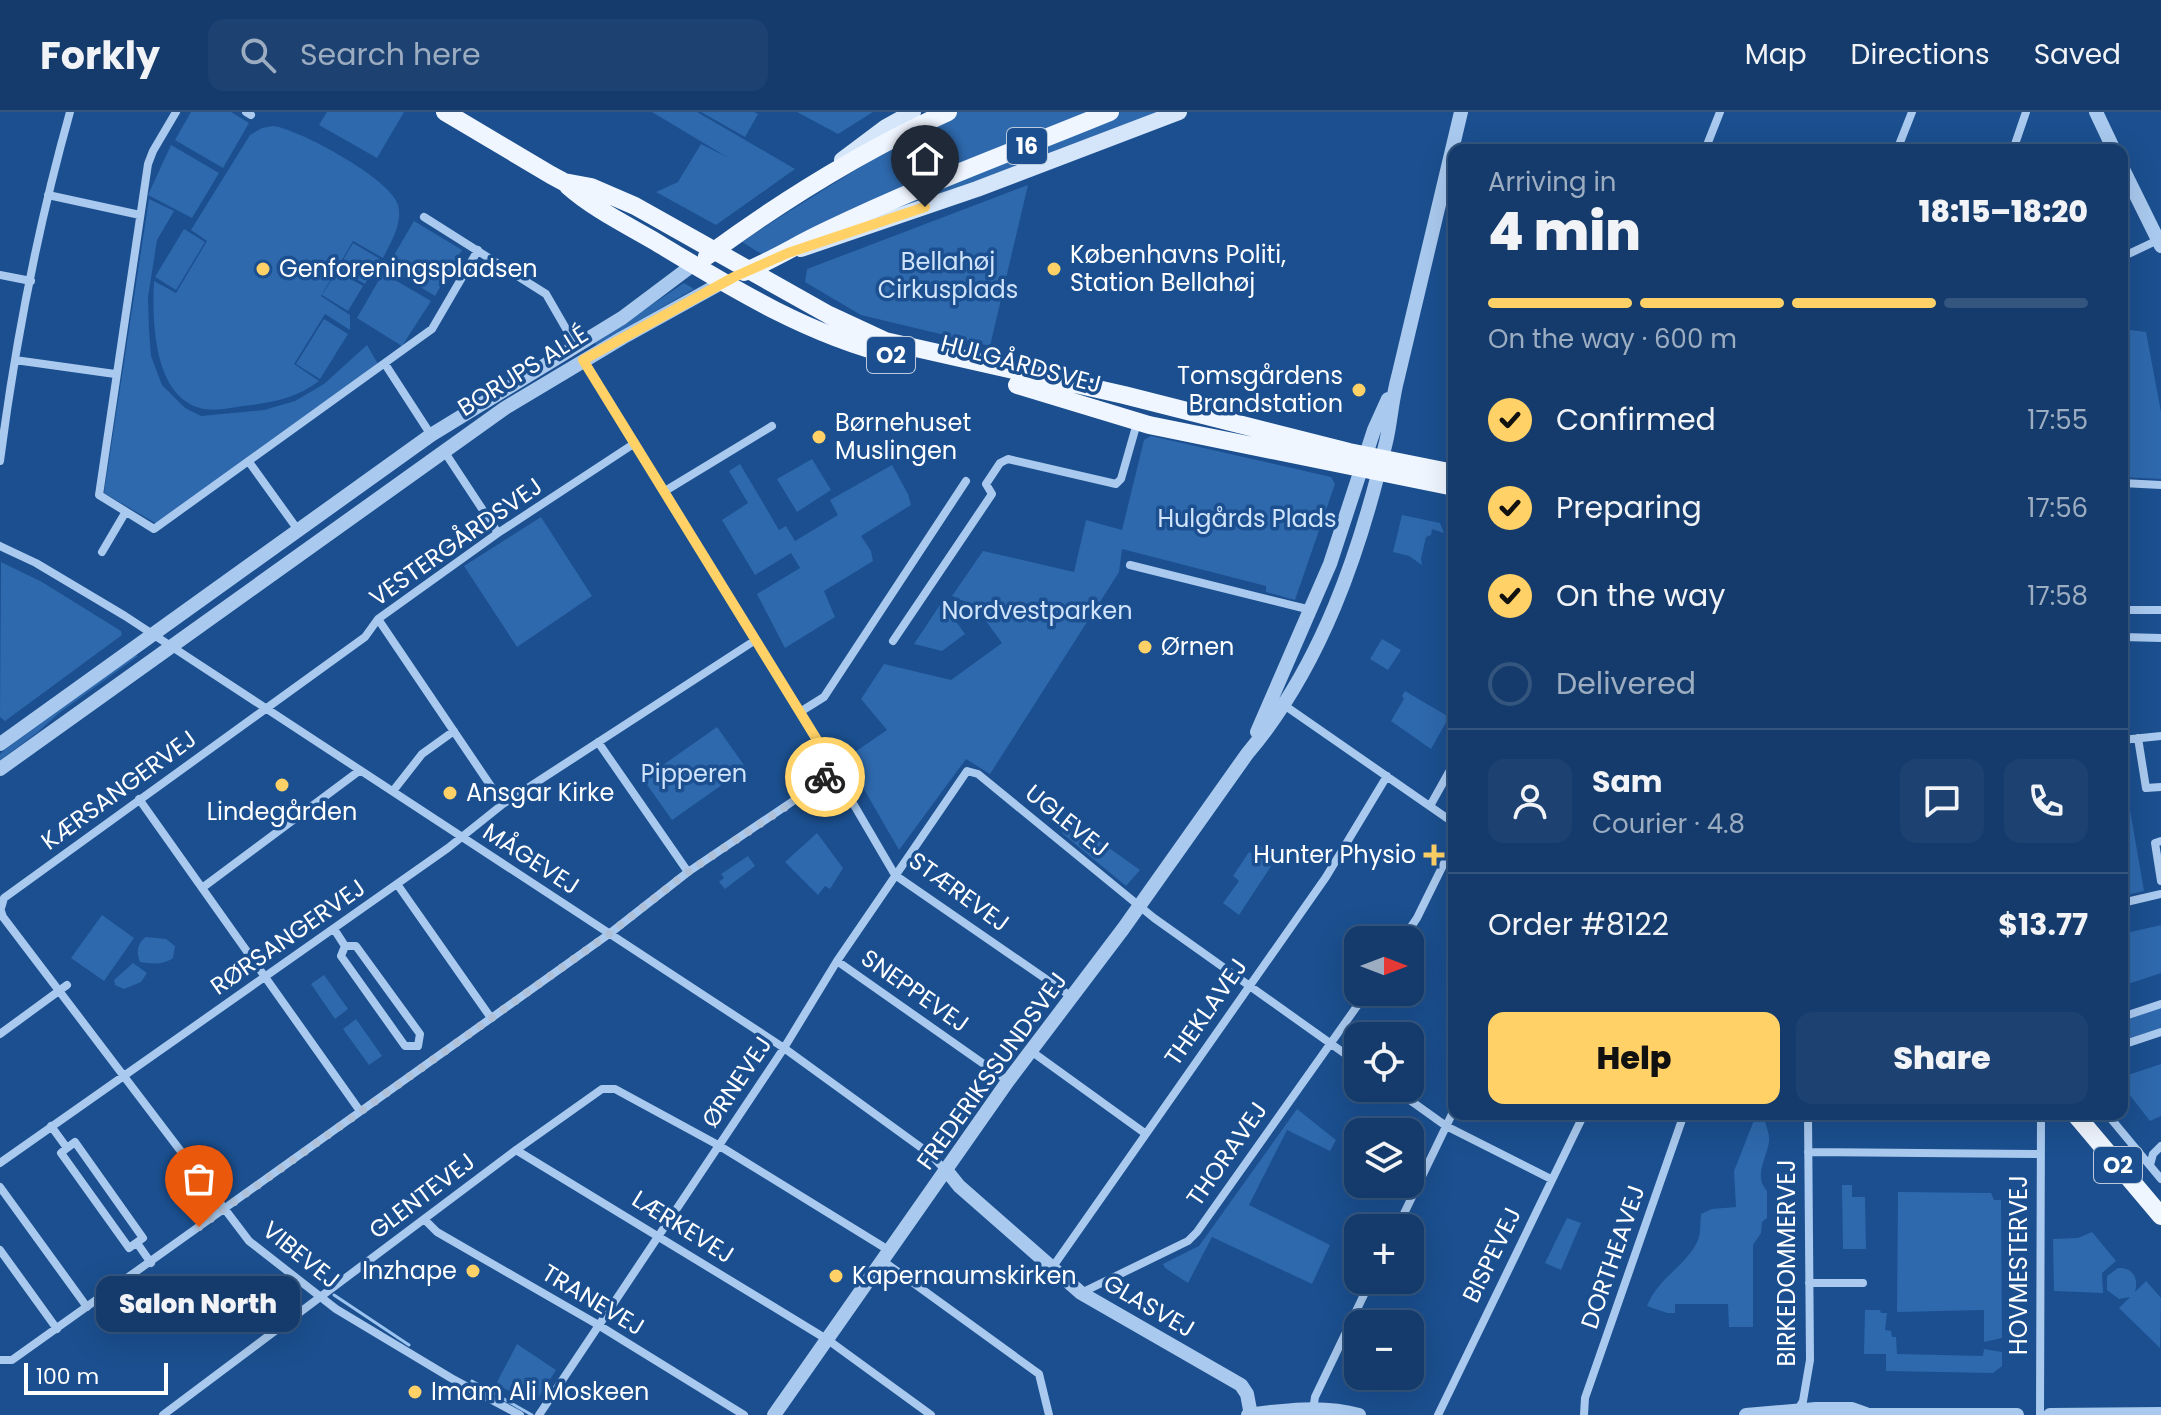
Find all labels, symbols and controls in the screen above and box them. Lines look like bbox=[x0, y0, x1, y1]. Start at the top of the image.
search box bbox=[208, 19, 768, 91]
text: Forkly bbox=[40, 29, 160, 82]
icon: search bbox=[236, 33, 280, 77]
text: Search here bbox=[300, 33, 481, 76]
text: Map bbox=[1745, 35, 1807, 74]
text: Directions bbox=[1851, 35, 1990, 74]
text: Saved bbox=[2034, 35, 2121, 74]
pin bbox=[891, 125, 959, 207]
road number: 16 bbox=[1007, 128, 1047, 164]
icon: home bbox=[903, 137, 947, 181]
text: Arriving in bbox=[1488, 164, 1617, 200]
text: 18:15–18:20 bbox=[1919, 190, 2088, 233]
text: 4 min bbox=[1488, 195, 1641, 268]
place label: Københavns Politi, Station Bellahøj bbox=[1070, 238, 1286, 299]
park label: Bellahøj Cirkusplads bbox=[878, 245, 1018, 306]
place label: Genforeningspladsen bbox=[279, 252, 538, 285]
marker: Genforeningspladsen bbox=[254, 260, 272, 278]
marker: Københavns Politi, Station Bellahøj bbox=[1045, 260, 1063, 278]
street label: BORUPS ALLÉ bbox=[451, 317, 594, 424]
text: On the way · 600 m bbox=[1488, 321, 1737, 357]
street label: HULGÅRDSVEJ bbox=[937, 326, 1105, 401]
road number: O2 bbox=[867, 337, 915, 373]
place label: Tomsgårdens Brandstation bbox=[1177, 359, 1343, 420]
marker: Tomsgårdens Brandstation bbox=[1350, 381, 1368, 399]
icon: check bbox=[1488, 398, 1532, 442]
text: Confirmed bbox=[1556, 398, 1716, 441]
text: 17:55 bbox=[2027, 402, 2088, 438]
place label: Børnehuset Muslingen bbox=[835, 406, 971, 467]
marker: Børnehuset Muslingen bbox=[810, 428, 828, 446]
street label: VESTERGÅRDSVEJ bbox=[363, 469, 549, 614]
icon: check bbox=[1488, 486, 1532, 530]
text: Preparing bbox=[1556, 486, 1702, 529]
text: 17:56 bbox=[2027, 490, 2088, 526]
park label: Hulgårds Plads bbox=[1157, 502, 1337, 535]
icon: check bbox=[1488, 574, 1532, 618]
text: On the way bbox=[1556, 574, 1725, 617]
text: 17:58 bbox=[2027, 578, 2088, 614]
park label: Nordvestparken bbox=[941, 594, 1133, 627]
place label: Ørnen bbox=[1161, 630, 1234, 663]
marker: Ørnen bbox=[1136, 638, 1154, 656]
text: Delivered bbox=[1556, 662, 1696, 705]
street label: KÆRSANGERVEJ bbox=[34, 722, 203, 857]
courier bbox=[785, 737, 865, 817]
icon: bike bbox=[803, 755, 847, 799]
park label: Pipperen bbox=[641, 757, 747, 790]
button: person bbox=[1488, 759, 1572, 843]
button: chat bbox=[1900, 759, 1984, 843]
button: phone bbox=[2004, 759, 2088, 843]
text: Sam bbox=[1592, 760, 1663, 803]
marker: Lindegården bbox=[273, 776, 291, 794]
place label: Ansgar Kirke bbox=[466, 776, 614, 809]
street label: UGLEVEJ bbox=[1019, 777, 1116, 865]
marker: Ansgar Kirke bbox=[441, 784, 459, 802]
place label: Lindegården bbox=[207, 795, 357, 828]
text: Courier · 4.8 bbox=[1592, 806, 1745, 842]
street label: MÅGEVEJ bbox=[477, 815, 586, 902]
place label: Hunter Physio bbox=[1253, 838, 1416, 871]
street label: STÆREVEJ bbox=[902, 844, 1016, 939]
marker: Hunter Physio bbox=[1423, 844, 1445, 866]
street label: RØRSANGERVEJ bbox=[204, 871, 372, 1002]
text: Order #8122 bbox=[1488, 903, 1669, 946]
text: $13.77 bbox=[1998, 903, 2088, 946]
north arrow bbox=[1344, 926, 1424, 1006]
map controls bbox=[1344, 926, 1424, 1390]
street label: SNEPPEVEJ bbox=[855, 941, 976, 1040]
street label: THEKLAVEJ bbox=[1156, 951, 1255, 1072]
street label: FREDERIKSSUNDSVEJ bbox=[909, 965, 1075, 1176]
button: Help bbox=[1488, 1012, 1780, 1104]
button: Share bbox=[1796, 1012, 2088, 1104]
button: locate bbox=[1344, 1022, 1424, 1102]
street label: ØRNEVEJ bbox=[694, 1029, 779, 1134]
street label: THORAVEJ bbox=[1179, 1095, 1275, 1213]
button: layers bbox=[1344, 1118, 1424, 1198]
pin bbox=[165, 1145, 233, 1227]
street label: GLENTEVEJ bbox=[362, 1145, 481, 1246]
road number: O2 bbox=[2094, 1147, 2142, 1183]
icon: bag bbox=[177, 1157, 221, 1201]
street label: BIRKEDOMMERVEJ bbox=[1770, 1159, 1803, 1367]
street label: HOVMESTERVEJ bbox=[2002, 1175, 2035, 1355]
street label: DORTHEAVEJ bbox=[1573, 1181, 1653, 1333]
street label: LÆRKEVEJ bbox=[626, 1182, 741, 1271]
street label: BISPEVEJ bbox=[1454, 1202, 1529, 1308]
street label: VIBEVEJ bbox=[256, 1213, 347, 1296]
button: + bbox=[1344, 1214, 1424, 1294]
place label: Inzhape bbox=[362, 1254, 457, 1287]
street label: TRANEVEJ bbox=[536, 1256, 651, 1343]
place label: Kapernaumskirken bbox=[852, 1259, 1077, 1292]
marker: Inzhape bbox=[464, 1262, 482, 1280]
street label: GLASVEJ bbox=[1097, 1266, 1201, 1345]
marker: Kapernaumskirken bbox=[827, 1267, 845, 1285]
callout: Salon North bbox=[97, 1275, 301, 1331]
text: Salon North bbox=[119, 1286, 277, 1322]
button: − bbox=[1344, 1310, 1424, 1390]
scale bar bbox=[24, 1359, 168, 1395]
text: 100 m bbox=[36, 1361, 99, 1392]
place label: Imam Ali Moskeen bbox=[431, 1375, 649, 1408]
marker: Imam Ali Moskeen bbox=[406, 1383, 424, 1401]

